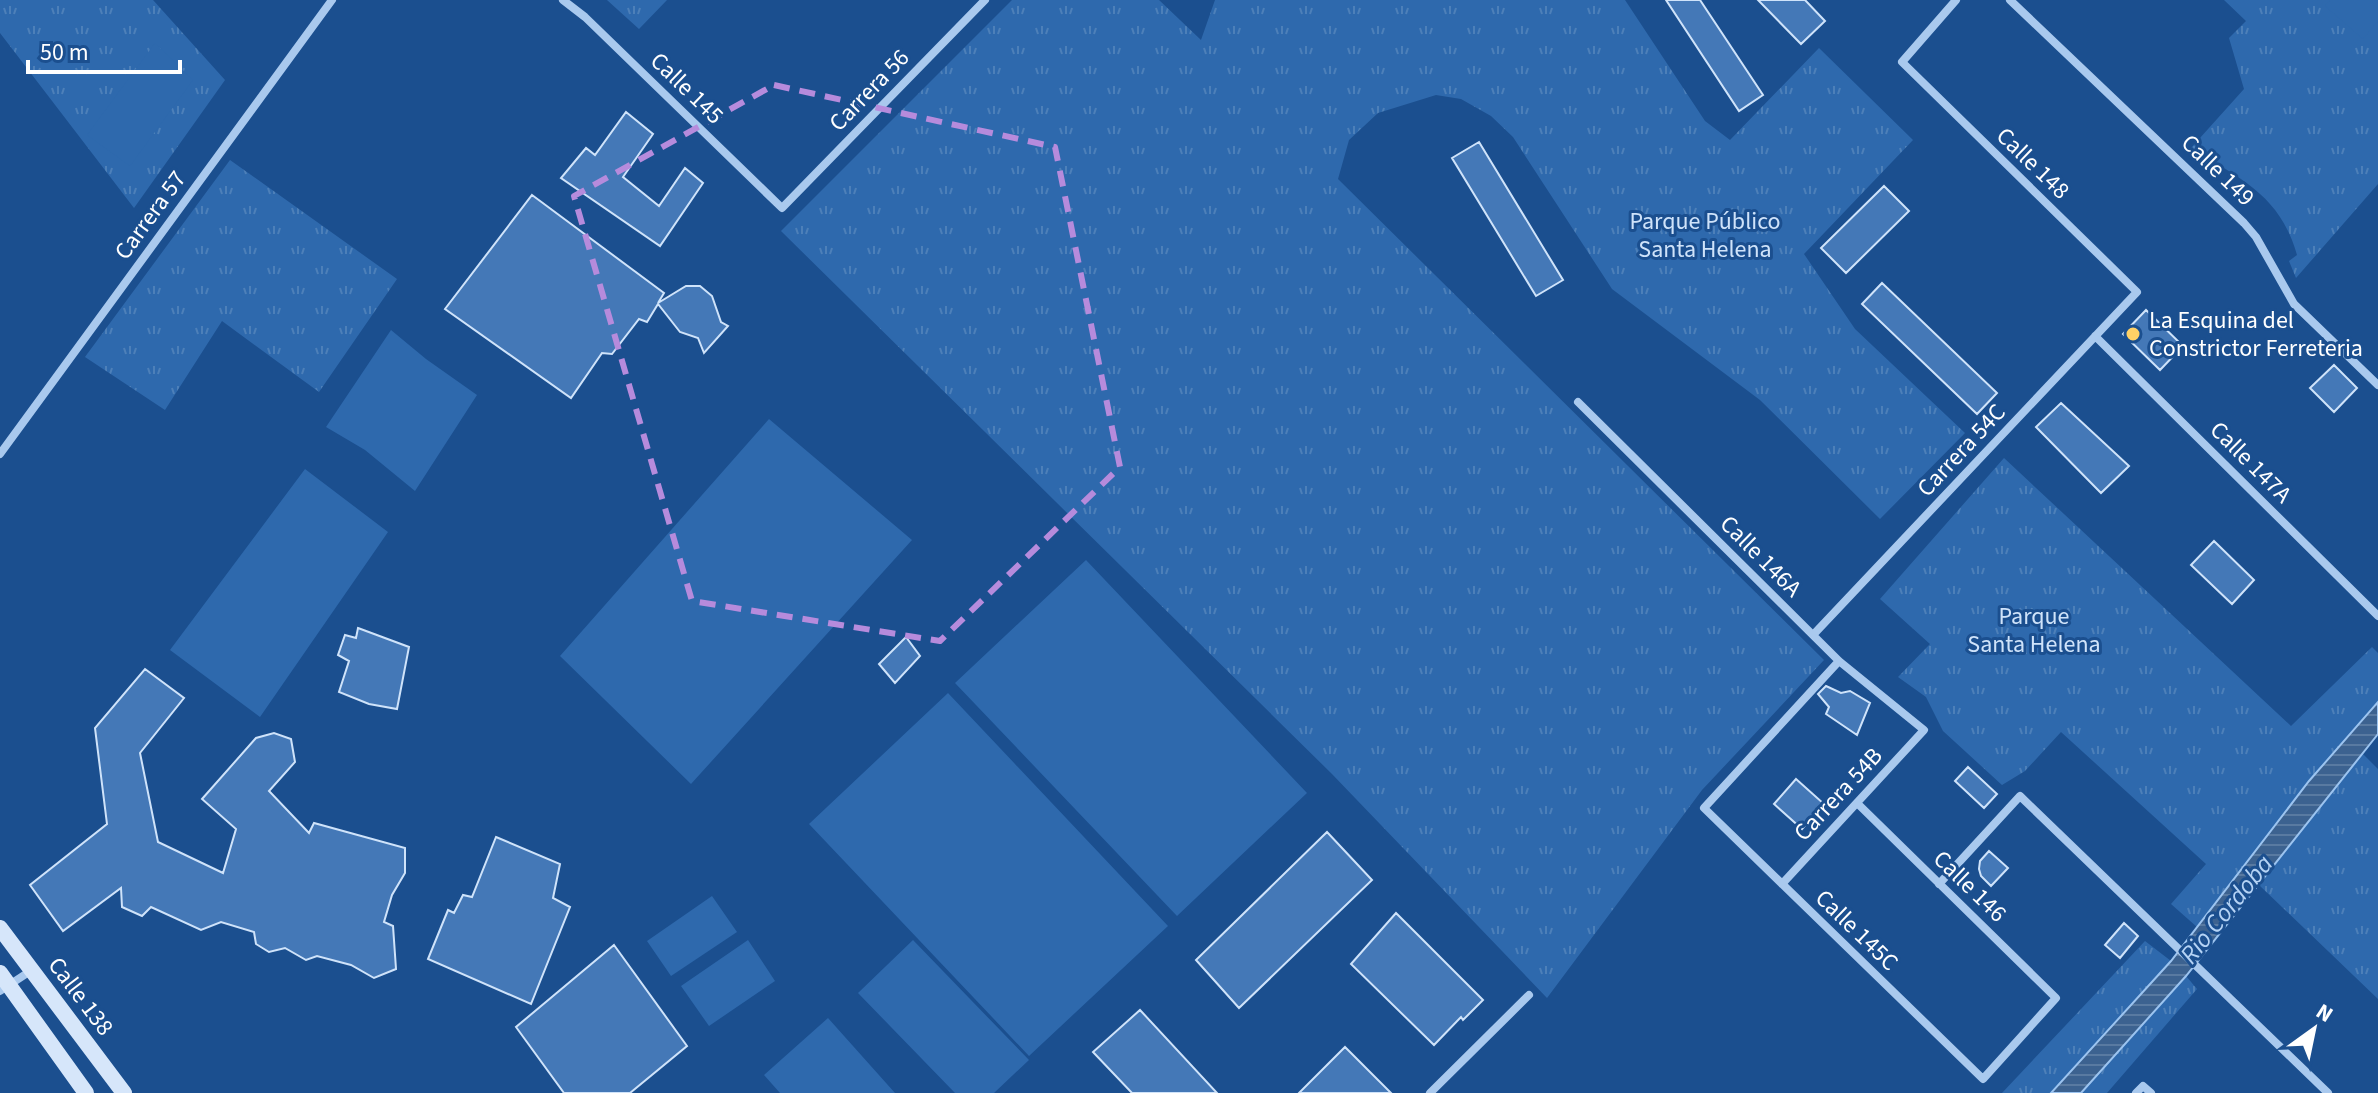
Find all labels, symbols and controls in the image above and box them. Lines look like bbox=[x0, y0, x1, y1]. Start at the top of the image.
scale bar bbox=[28, 24, 180, 74]
text: 50 m bbox=[40, 35, 89, 70]
street label: Carrera 56 bbox=[821, 41, 918, 139]
street label: Calle 145 bbox=[642, 44, 731, 132]
street label: Calle 148 bbox=[1988, 119, 2077, 207]
street label: Calle 149 bbox=[2173, 126, 2262, 214]
street label: Carrera 57 bbox=[106, 163, 195, 267]
park label: Parque Público Santa Helena bbox=[1629, 204, 1781, 267]
place label: La Esquina del Constrictor Ferreteria bbox=[2149, 303, 2363, 366]
marker: La Esquina del Constrictor Ferreteria bbox=[2124, 325, 2142, 343]
street label: Carrera 54C bbox=[1909, 396, 2014, 505]
street label: Calle 147A bbox=[2202, 413, 2300, 511]
street label: Calle 146A bbox=[1712, 507, 1810, 605]
park label: Parque Santa Helena bbox=[1967, 599, 2101, 662]
street label: Carrera 54B bbox=[1786, 740, 1891, 849]
street label: Calle 146 bbox=[1925, 842, 2014, 930]
water label: Rio Cordoba bbox=[2171, 847, 2282, 972]
street label: Calle 145C bbox=[1807, 882, 1906, 979]
street label: Calle 138 bbox=[39, 950, 122, 1043]
north arrow bbox=[2274, 989, 2354, 1069]
text: N bbox=[2309, 996, 2339, 1030]

